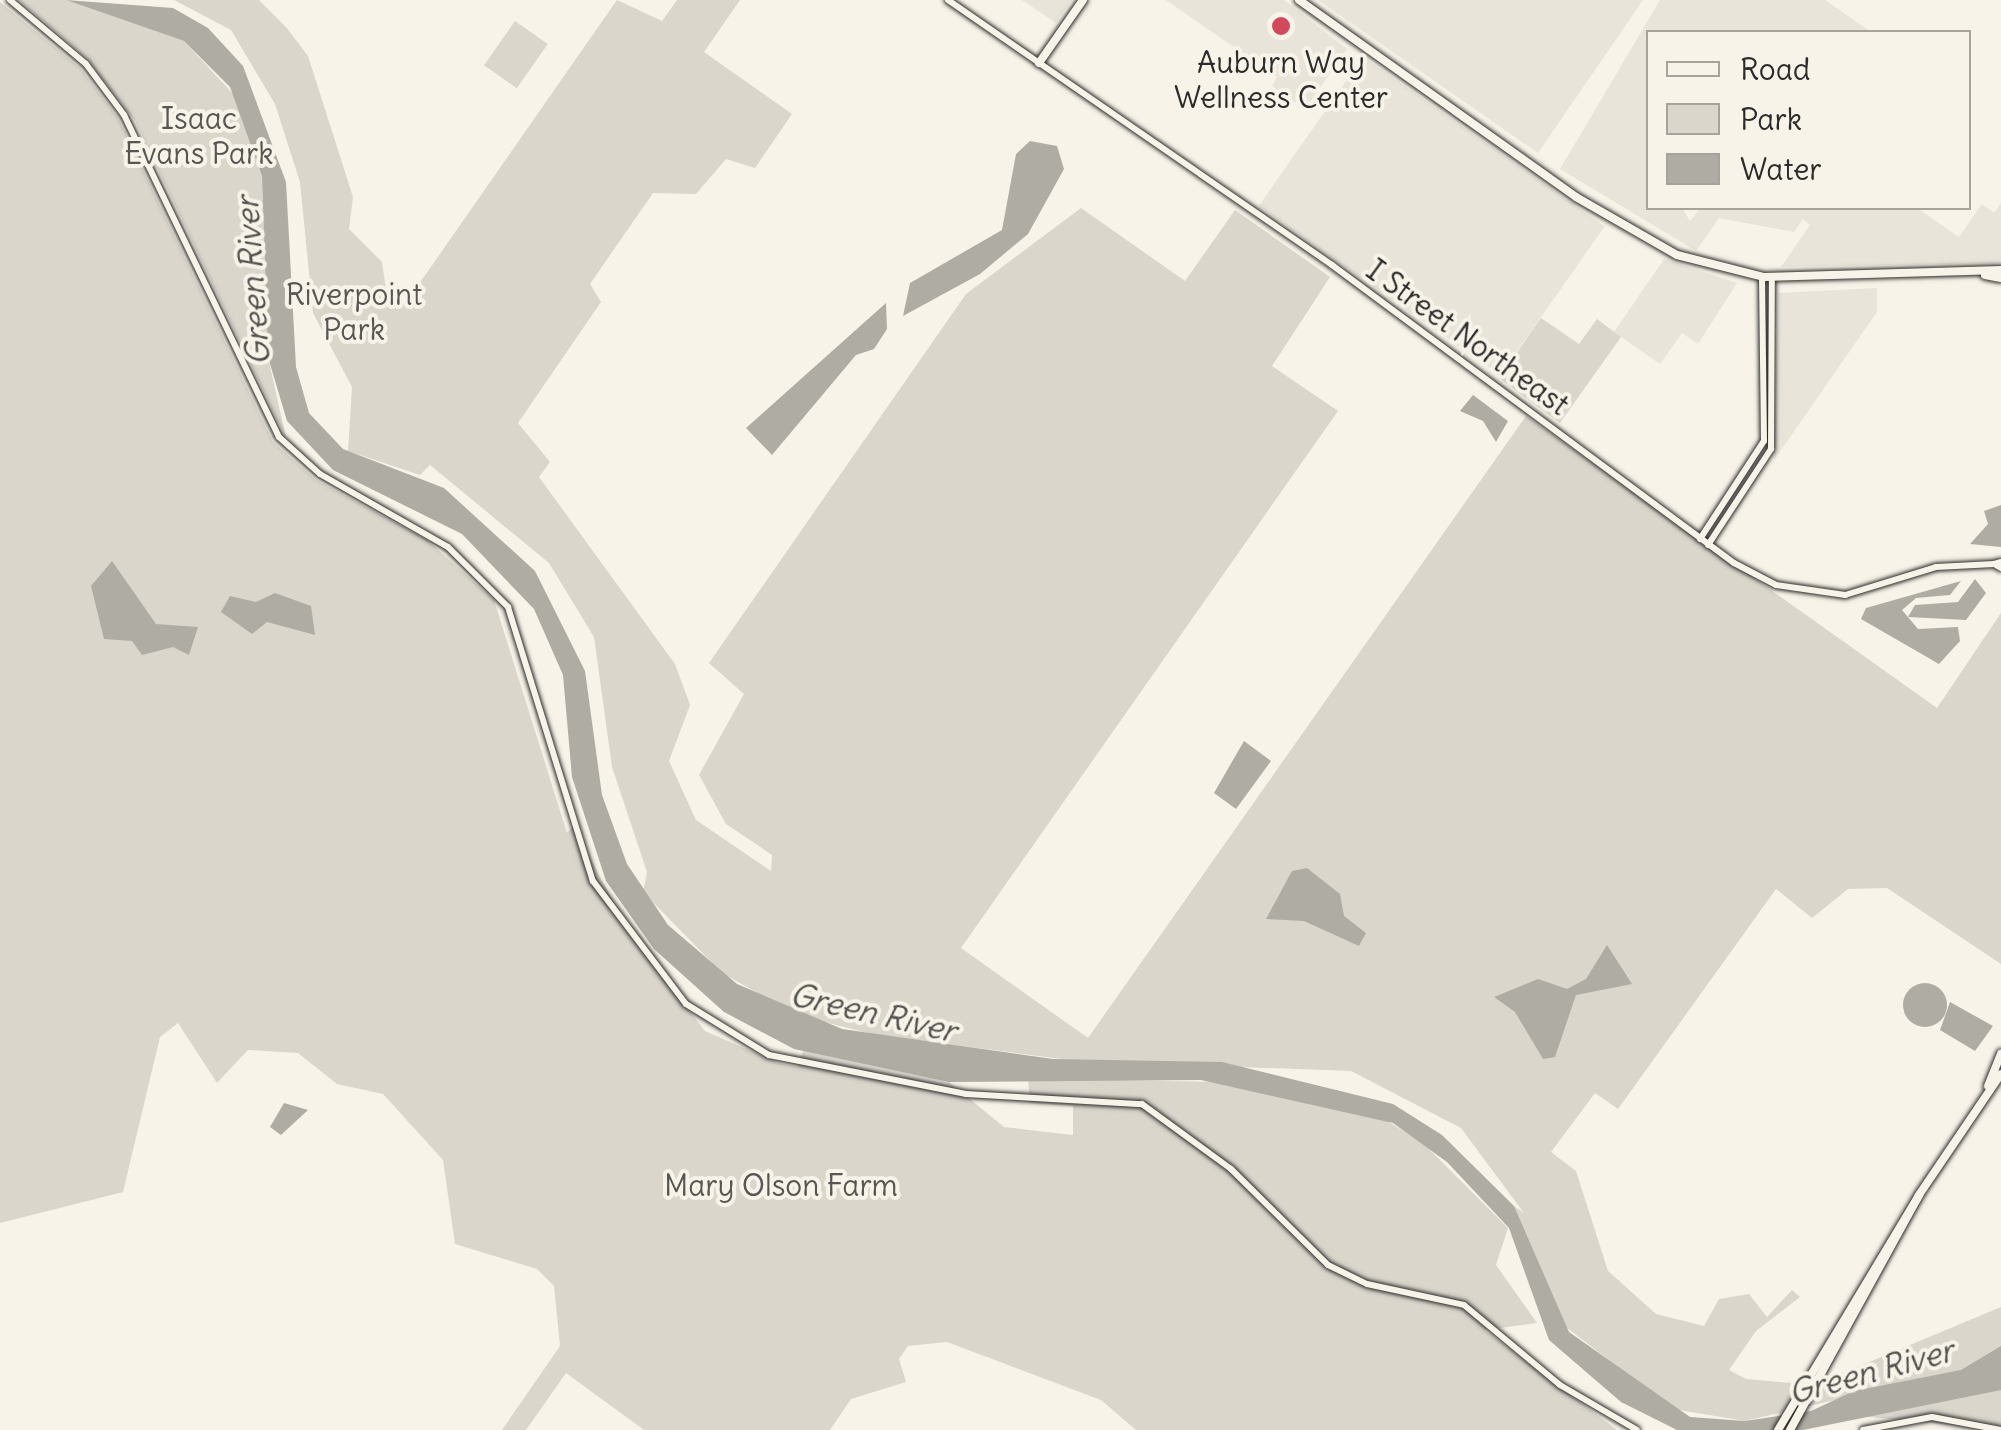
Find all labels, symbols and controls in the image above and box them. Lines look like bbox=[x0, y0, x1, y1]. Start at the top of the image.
marker: Auburn Way Wellness Center bbox=[1268, 13, 1294, 39]
legend bbox=[1646, 30, 1971, 210]
place label: Auburn Way Wellness Center bbox=[1174, 44, 1388, 114]
text: Road bbox=[1740, 50, 1810, 88]
park label: Isaac Evans Park bbox=[125, 100, 273, 170]
text: Park bbox=[1740, 100, 1802, 138]
text: Water bbox=[1740, 150, 1822, 188]
water label: Green River bbox=[228, 195, 278, 367]
street label: I Street Northeast bbox=[1360, 251, 1576, 423]
park label: Riverpoint Park bbox=[286, 276, 422, 346]
water label: Green River bbox=[786, 975, 960, 1051]
park label: Mary Olson Farm bbox=[664, 1167, 898, 1203]
water label: Green River bbox=[1784, 1332, 1958, 1412]

